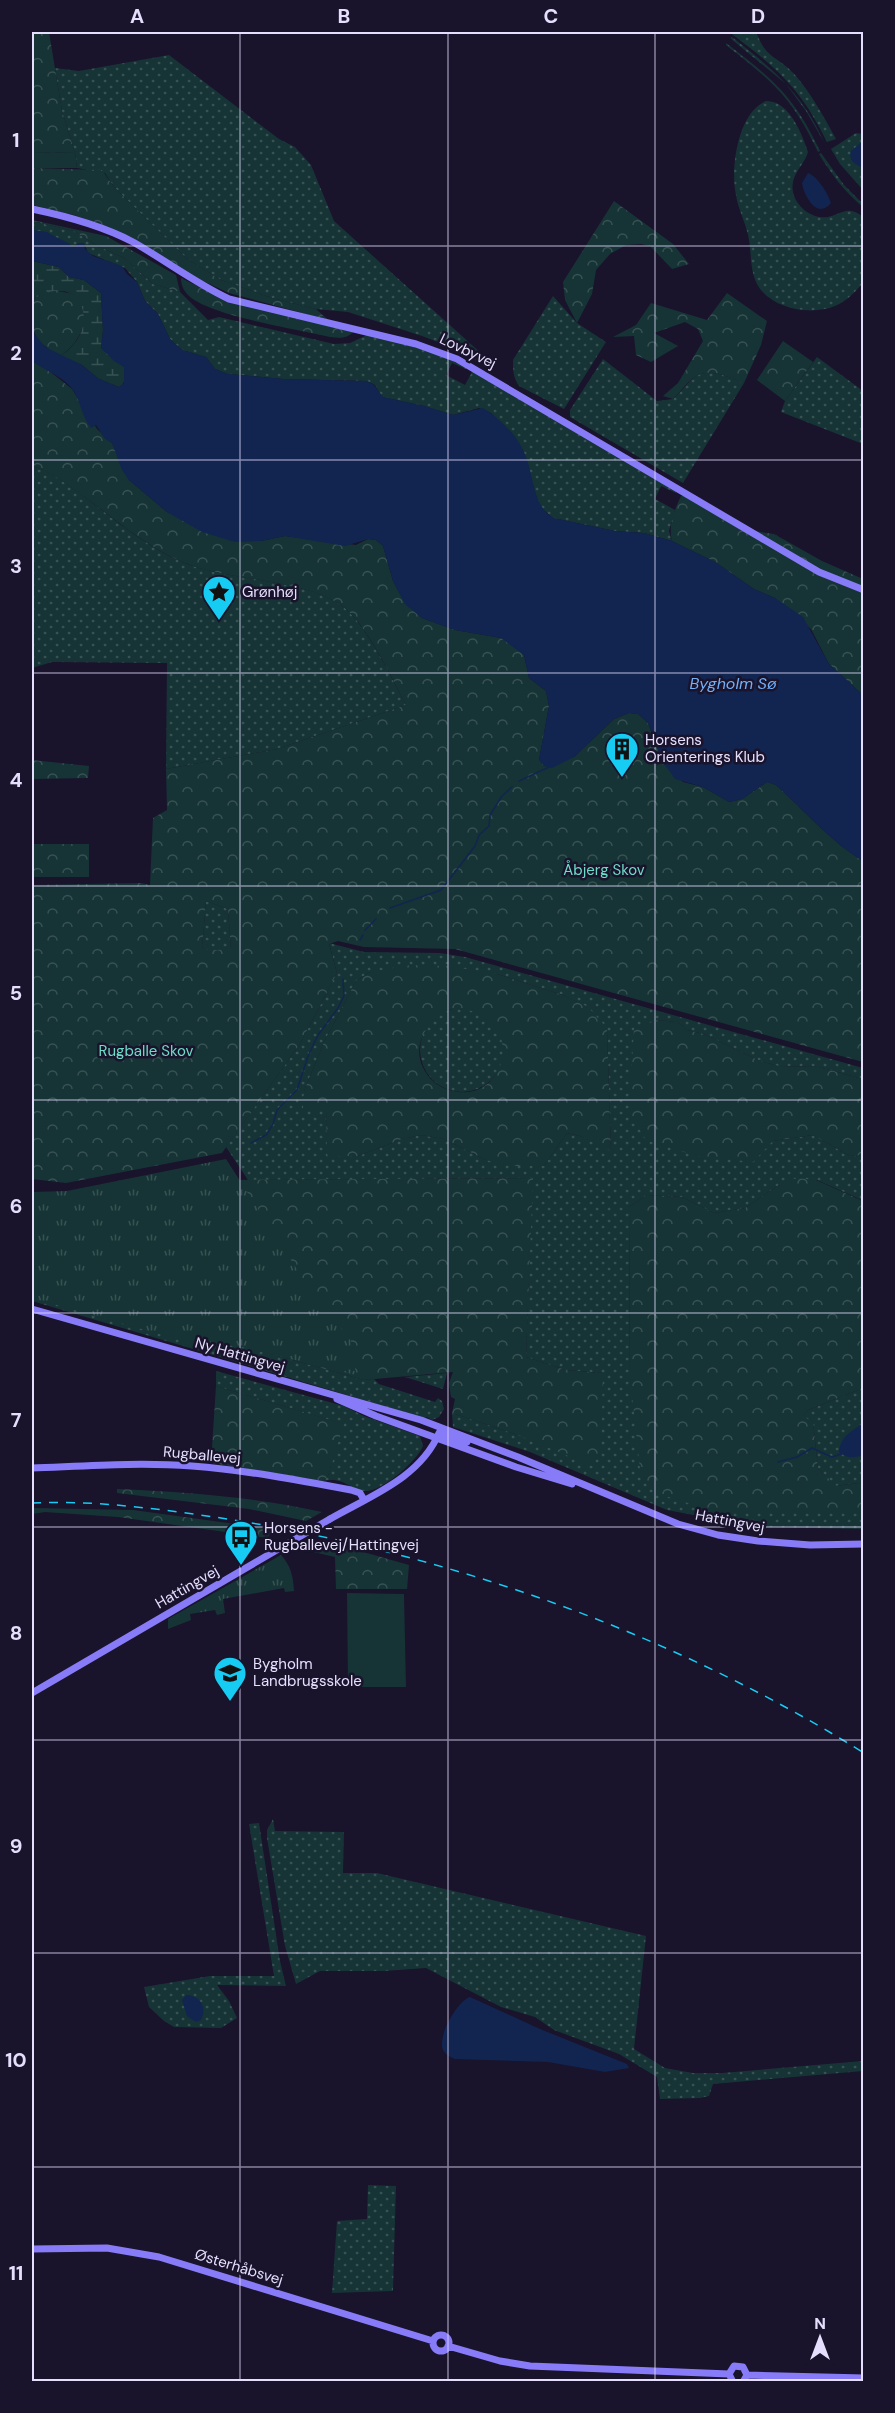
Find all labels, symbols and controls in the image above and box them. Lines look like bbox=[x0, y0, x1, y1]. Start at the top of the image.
text: A bbox=[130, 3, 144, 29]
text: B bbox=[338, 3, 350, 29]
text: C bbox=[544, 3, 558, 29]
text: D bbox=[751, 3, 765, 29]
text: 1 bbox=[12, 127, 20, 153]
street label: Lovbyvej bbox=[436, 329, 500, 373]
text: 2 bbox=[10, 340, 22, 366]
text: 3 bbox=[10, 553, 22, 579]
place icon: Grønhøj bbox=[201, 574, 237, 621]
place label: Grønhøj bbox=[242, 582, 297, 602]
water label: Bygholm Sø bbox=[689, 673, 777, 694]
place label: Horsens Orienterings Klub bbox=[645, 730, 765, 767]
building icon: Horsens Orienterings Klub bbox=[604, 731, 640, 778]
text: 4 bbox=[10, 767, 23, 793]
park label: Åbjerg Skov bbox=[563, 860, 645, 880]
text: 5 bbox=[10, 980, 22, 1006]
park label: Rugballe Skov bbox=[99, 1041, 193, 1061]
text: 6 bbox=[10, 1193, 22, 1219]
street label: Ny Hattingvej bbox=[193, 1333, 287, 1377]
text: 7 bbox=[11, 1407, 22, 1433]
street label: Rugballevej bbox=[162, 1442, 242, 1468]
street label: Hattingvej bbox=[694, 1504, 766, 1538]
place label: Horsens - Rugballevej/Hattingvej bbox=[264, 1518, 419, 1555]
bus stop icon: Horsens - Rugballevej/Hattingvej bbox=[223, 1519, 259, 1566]
street label: Hattingvej bbox=[152, 1561, 222, 1613]
text: 8 bbox=[10, 1620, 22, 1646]
place label: Bygholm Landbrugsskole bbox=[253, 1654, 362, 1691]
school or university icon: Bygholm Landbrugsskole bbox=[212, 1655, 248, 1702]
text: 9 bbox=[10, 1833, 22, 1859]
text: 10 bbox=[5, 2047, 27, 2073]
street label: Østerhåbsvej bbox=[192, 2244, 286, 2290]
text: 11 bbox=[9, 2260, 23, 2286]
north arrow bbox=[790, 2308, 850, 2368]
text: N bbox=[814, 2313, 826, 2334]

